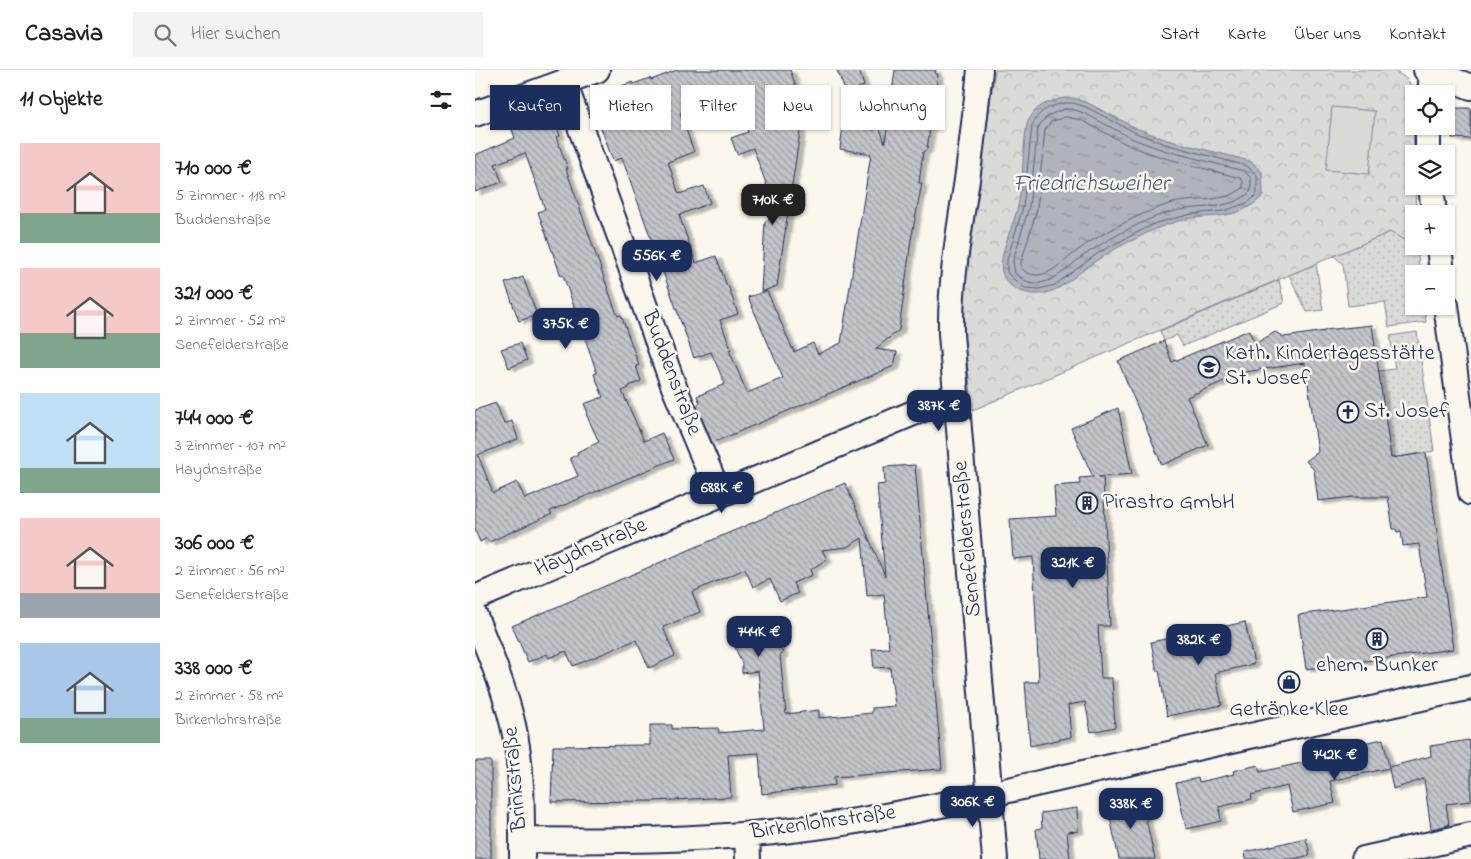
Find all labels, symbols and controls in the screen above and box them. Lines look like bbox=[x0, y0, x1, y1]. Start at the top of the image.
search box bbox=[133, 12, 483, 57]
text: Casavia bbox=[25, 17, 103, 52]
icon: search bbox=[151, 21, 179, 49]
text: Hier suchen bbox=[191, 21, 280, 48]
text: Start bbox=[1161, 22, 1200, 48]
text: Karte bbox=[1228, 22, 1266, 48]
text: Über uns bbox=[1294, 22, 1361, 48]
text: Kontakt bbox=[1389, 22, 1446, 48]
text: 11 Objekte bbox=[20, 85, 102, 115]
chip: Kaufen bbox=[490, 85, 580, 130]
chip: Mieten bbox=[590, 85, 671, 130]
chip: Filter bbox=[681, 85, 755, 130]
chip: Neu bbox=[765, 85, 831, 130]
chip: Wohnung bbox=[841, 85, 945, 130]
map controls bbox=[1405, 85, 1455, 315]
button: locate bbox=[1405, 85, 1455, 135]
icon: filters bbox=[427, 86, 455, 114]
button: layers bbox=[1405, 145, 1455, 195]
text: 710 000 € bbox=[175, 154, 252, 184]
icon: home bbox=[60, 163, 120, 223]
water label: Friedrichsweiher bbox=[1013, 167, 1172, 202]
text: 5 Zimmer · 118 m² bbox=[175, 184, 286, 208]
pin: 710K € bbox=[732, 184, 814, 226]
text: 710K € bbox=[752, 188, 794, 212]
button: + bbox=[1405, 205, 1455, 255]
text: Buddenstraße bbox=[175, 208, 271, 232]
pin: 556K € bbox=[616, 240, 698, 282]
text: 556K € bbox=[633, 244, 681, 268]
button: − bbox=[1405, 265, 1455, 315]
text: 321 000 € bbox=[175, 279, 253, 309]
icon: home bbox=[60, 288, 120, 348]
street label: Buddenstraße bbox=[632, 305, 710, 440]
pin: 375K € bbox=[525, 308, 607, 350]
text: 2 Zimmer · 52 m² bbox=[175, 309, 286, 333]
text: 375K € bbox=[543, 312, 589, 336]
text: Senefelderstraße bbox=[175, 333, 289, 357]
place label: Kath. Kindertagesstätte St. Josef bbox=[1225, 338, 1435, 395]
school or university icon: Kath. Kindertagesstätte St. Josef bbox=[1197, 355, 1221, 379]
pin: 387K € bbox=[898, 390, 980, 432]
text: 387K € bbox=[918, 394, 960, 418]
place label: St. Josef bbox=[1364, 396, 1450, 428]
church icon: St. Josef bbox=[1336, 400, 1360, 424]
text: 744 000 € bbox=[175, 404, 253, 434]
icon: home bbox=[60, 413, 120, 473]
text: 3 Zimmer · 107 m² bbox=[175, 434, 286, 458]
text: Haydnstraße bbox=[175, 458, 262, 482]
street label: Senefelderstraße bbox=[945, 460, 991, 618]
pin: 688K € bbox=[681, 472, 763, 514]
text: 688K € bbox=[701, 476, 743, 500]
place label: Pirastro GmbH bbox=[1103, 487, 1235, 519]
building icon: Pirastro GmbH bbox=[1075, 491, 1099, 515]
street label: Haydnstraße bbox=[530, 510, 653, 587]
text: 306 000 € bbox=[175, 529, 254, 559]
icon: home bbox=[60, 538, 120, 598]
pin: 321K € bbox=[1032, 546, 1114, 589]
text: 321K € bbox=[1052, 551, 1094, 575]
text: 2 Zimmer · 56 m² bbox=[175, 559, 285, 583]
text: Senefelderstraße bbox=[175, 583, 289, 607]
pin: 744K € bbox=[718, 616, 800, 658]
text: 744K € bbox=[738, 620, 780, 644]
pin: 382K € bbox=[1158, 624, 1240, 666]
building icon: ehem. Bunker bbox=[1365, 627, 1389, 651]
text: 382K € bbox=[1177, 628, 1221, 652]
place label: ehem. Bunker bbox=[1316, 650, 1438, 682]
text: 338 000 € bbox=[175, 654, 253, 684]
icon: home bbox=[60, 663, 120, 723]
shop icon: Getränke Klee bbox=[1277, 670, 1301, 694]
text: 2 Zimmer · 58 m² bbox=[175, 684, 284, 708]
place label: Getränke Klee bbox=[1230, 694, 1349, 726]
text: Birkenlohrstraße bbox=[175, 708, 281, 732]
street label: Brinkstraße bbox=[495, 725, 537, 834]
pin: 742K € bbox=[1294, 738, 1376, 781]
text: 742K € bbox=[1313, 743, 1357, 767]
pin: 306K € bbox=[932, 786, 1014, 828]
pin: 338K € bbox=[1090, 788, 1172, 830]
text: 306K € bbox=[951, 790, 995, 814]
text: 338K € bbox=[1110, 792, 1152, 816]
street label: Birkenlohrstraße bbox=[747, 797, 898, 849]

